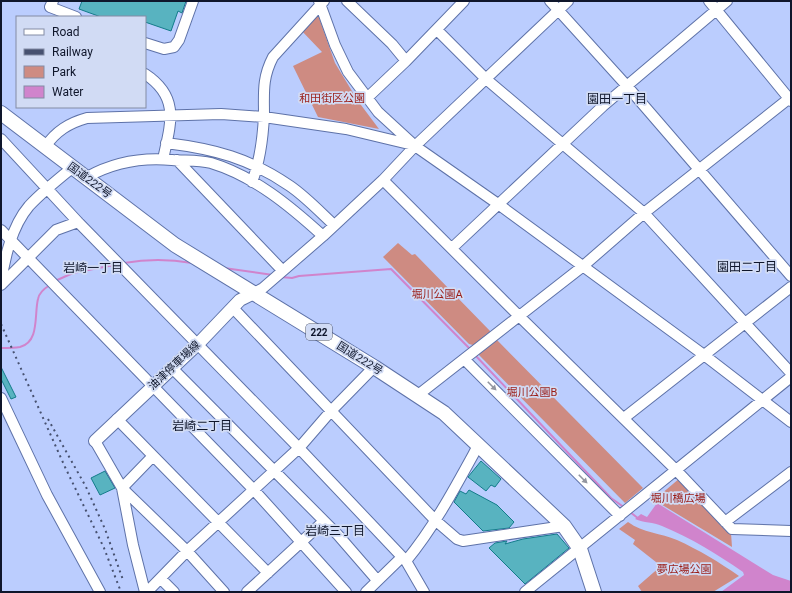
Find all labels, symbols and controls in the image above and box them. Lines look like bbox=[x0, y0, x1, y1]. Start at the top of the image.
legend bbox=[16, 16, 146, 108]
text: Road bbox=[52, 25, 80, 39]
text: Railway bbox=[52, 45, 93, 59]
text: Park bbox=[52, 65, 77, 79]
text: Water bbox=[52, 85, 83, 99]
park label: 和田街区公園 bbox=[299, 92, 365, 105]
district label: 園田一丁目 bbox=[587, 92, 647, 106]
street label: 国道222号 bbox=[65, 160, 114, 201]
district label: 園田二丁目 bbox=[717, 260, 777, 274]
district label: 岩崎一丁目 bbox=[63, 261, 123, 275]
park label: 堀川公園A bbox=[411, 288, 463, 301]
road number: 222 bbox=[306, 324, 332, 340]
street label: 油津停車場線 bbox=[146, 338, 203, 393]
street label: 国道222号 bbox=[334, 339, 385, 378]
one-way arrow bbox=[487, 381, 496, 391]
park label: 堀川公園B bbox=[507, 386, 558, 399]
district label: 岩崎二丁目 bbox=[172, 419, 232, 433]
one-way arrow bbox=[578, 474, 588, 484]
park label: 堀川橋広場 bbox=[651, 492, 706, 505]
district label: 岩崎三丁目 bbox=[305, 524, 365, 538]
park label: 夢広場公園 bbox=[657, 563, 712, 576]

